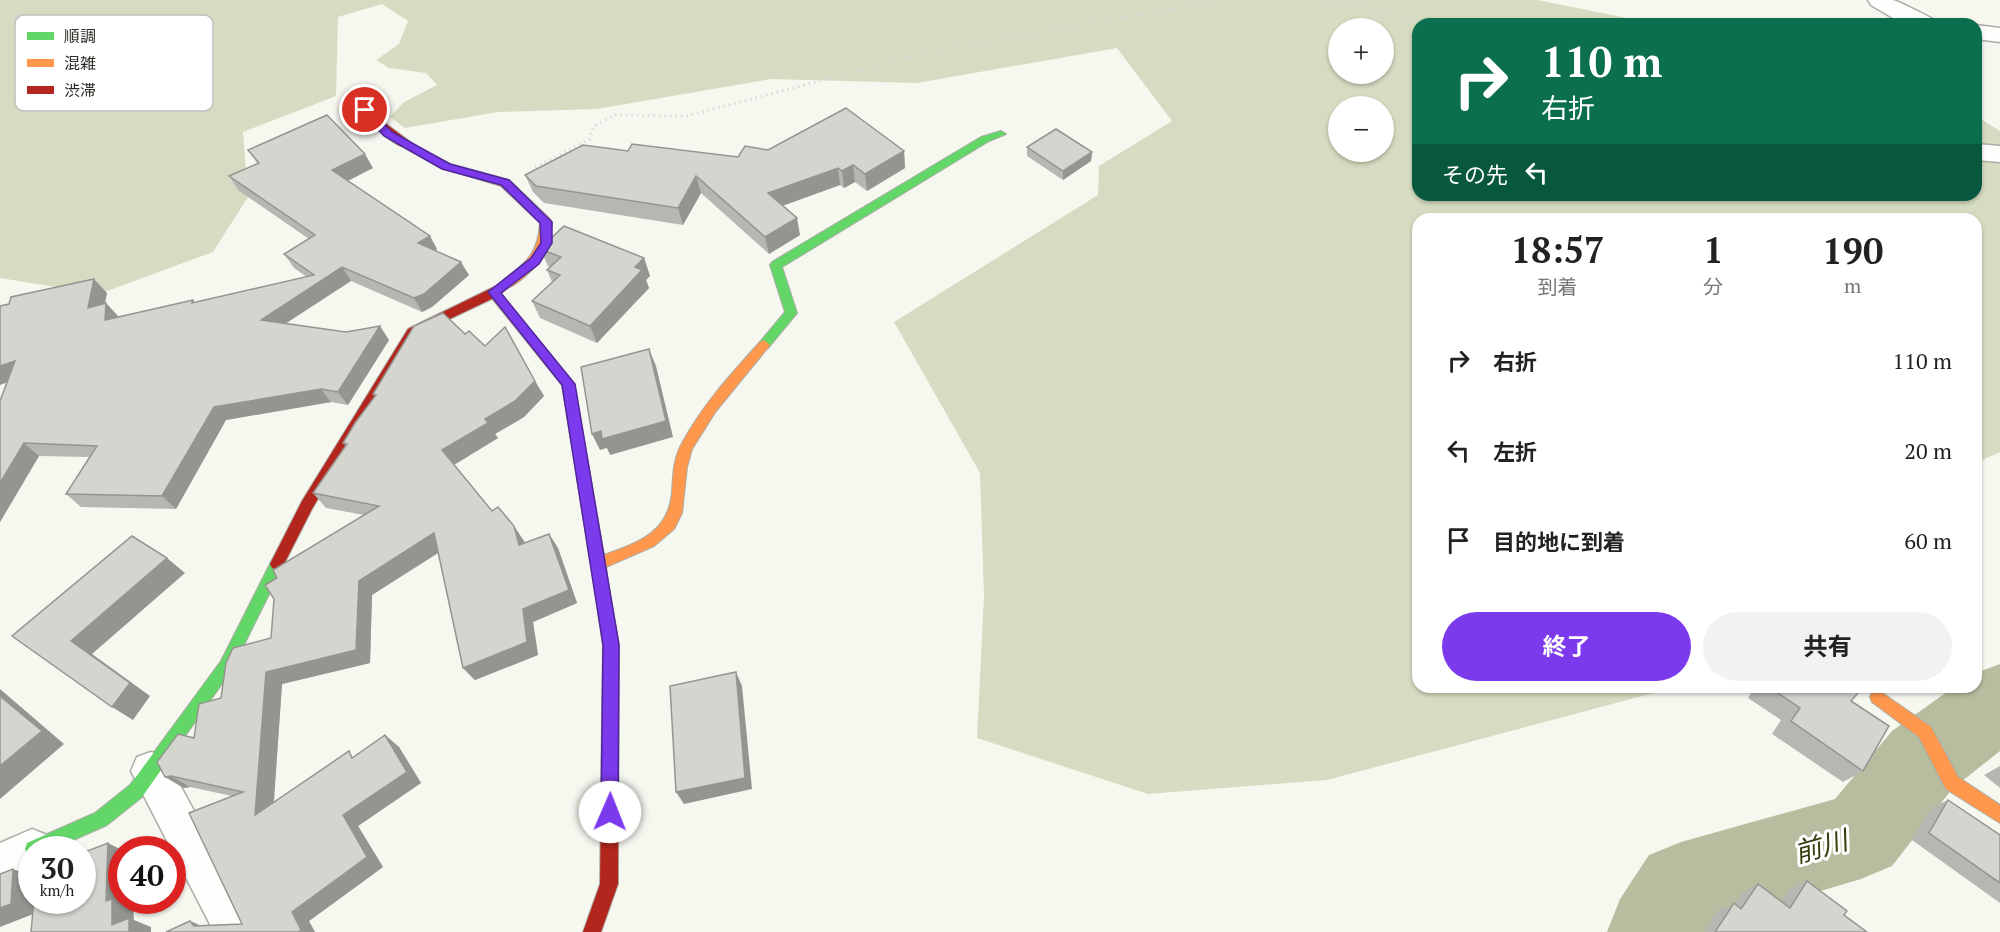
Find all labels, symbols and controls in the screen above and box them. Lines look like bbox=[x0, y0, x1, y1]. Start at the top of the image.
legend bbox=[15, 15, 213, 111]
map controls bbox=[1328, 18, 1394, 162]
button: + bbox=[1328, 18, 1394, 84]
text: 順調 bbox=[64, 25, 96, 47]
text: 110 m bbox=[1541, 33, 1662, 89]
icon: right bbox=[1442, 42, 1520, 120]
text: 混雑 bbox=[64, 52, 96, 74]
text: 渋滞 bbox=[64, 79, 96, 101]
pin bbox=[339, 84, 390, 135]
text: 右折 bbox=[1541, 90, 1595, 126]
icon: arrive bbox=[348, 93, 381, 126]
button: − bbox=[1328, 96, 1394, 162]
icon: left bbox=[1520, 156, 1553, 189]
text: その先 bbox=[1442, 160, 1508, 189]
text: 18:57 bbox=[1511, 226, 1604, 273]
text: 1 bbox=[1703, 226, 1724, 273]
text: 190 bbox=[1822, 227, 1883, 274]
text: m bbox=[1844, 272, 1861, 299]
text: 到着 bbox=[1538, 273, 1578, 300]
text: 分 bbox=[1703, 273, 1723, 300]
icon: right bbox=[1442, 344, 1475, 377]
text: 110 m bbox=[1892, 346, 1952, 375]
text: 右折 bbox=[1493, 347, 1537, 376]
icon: left bbox=[1442, 434, 1475, 467]
text: 20 m bbox=[1904, 436, 1952, 465]
text: 左折 bbox=[1493, 437, 1537, 466]
icon: arrive bbox=[1442, 524, 1475, 557]
text: 60 m bbox=[1904, 526, 1952, 555]
text: 目的地に到着 bbox=[1493, 527, 1625, 556]
button: 終了 bbox=[1442, 612, 1691, 681]
button: 共有 bbox=[1703, 612, 1952, 681]
position arrow bbox=[578, 780, 642, 844]
water label: 前川 bbox=[1790, 820, 1855, 871]
speed limit sign: 40 bbox=[108, 836, 186, 914]
text: 30 bbox=[40, 848, 74, 888]
text: km/h bbox=[40, 880, 74, 900]

